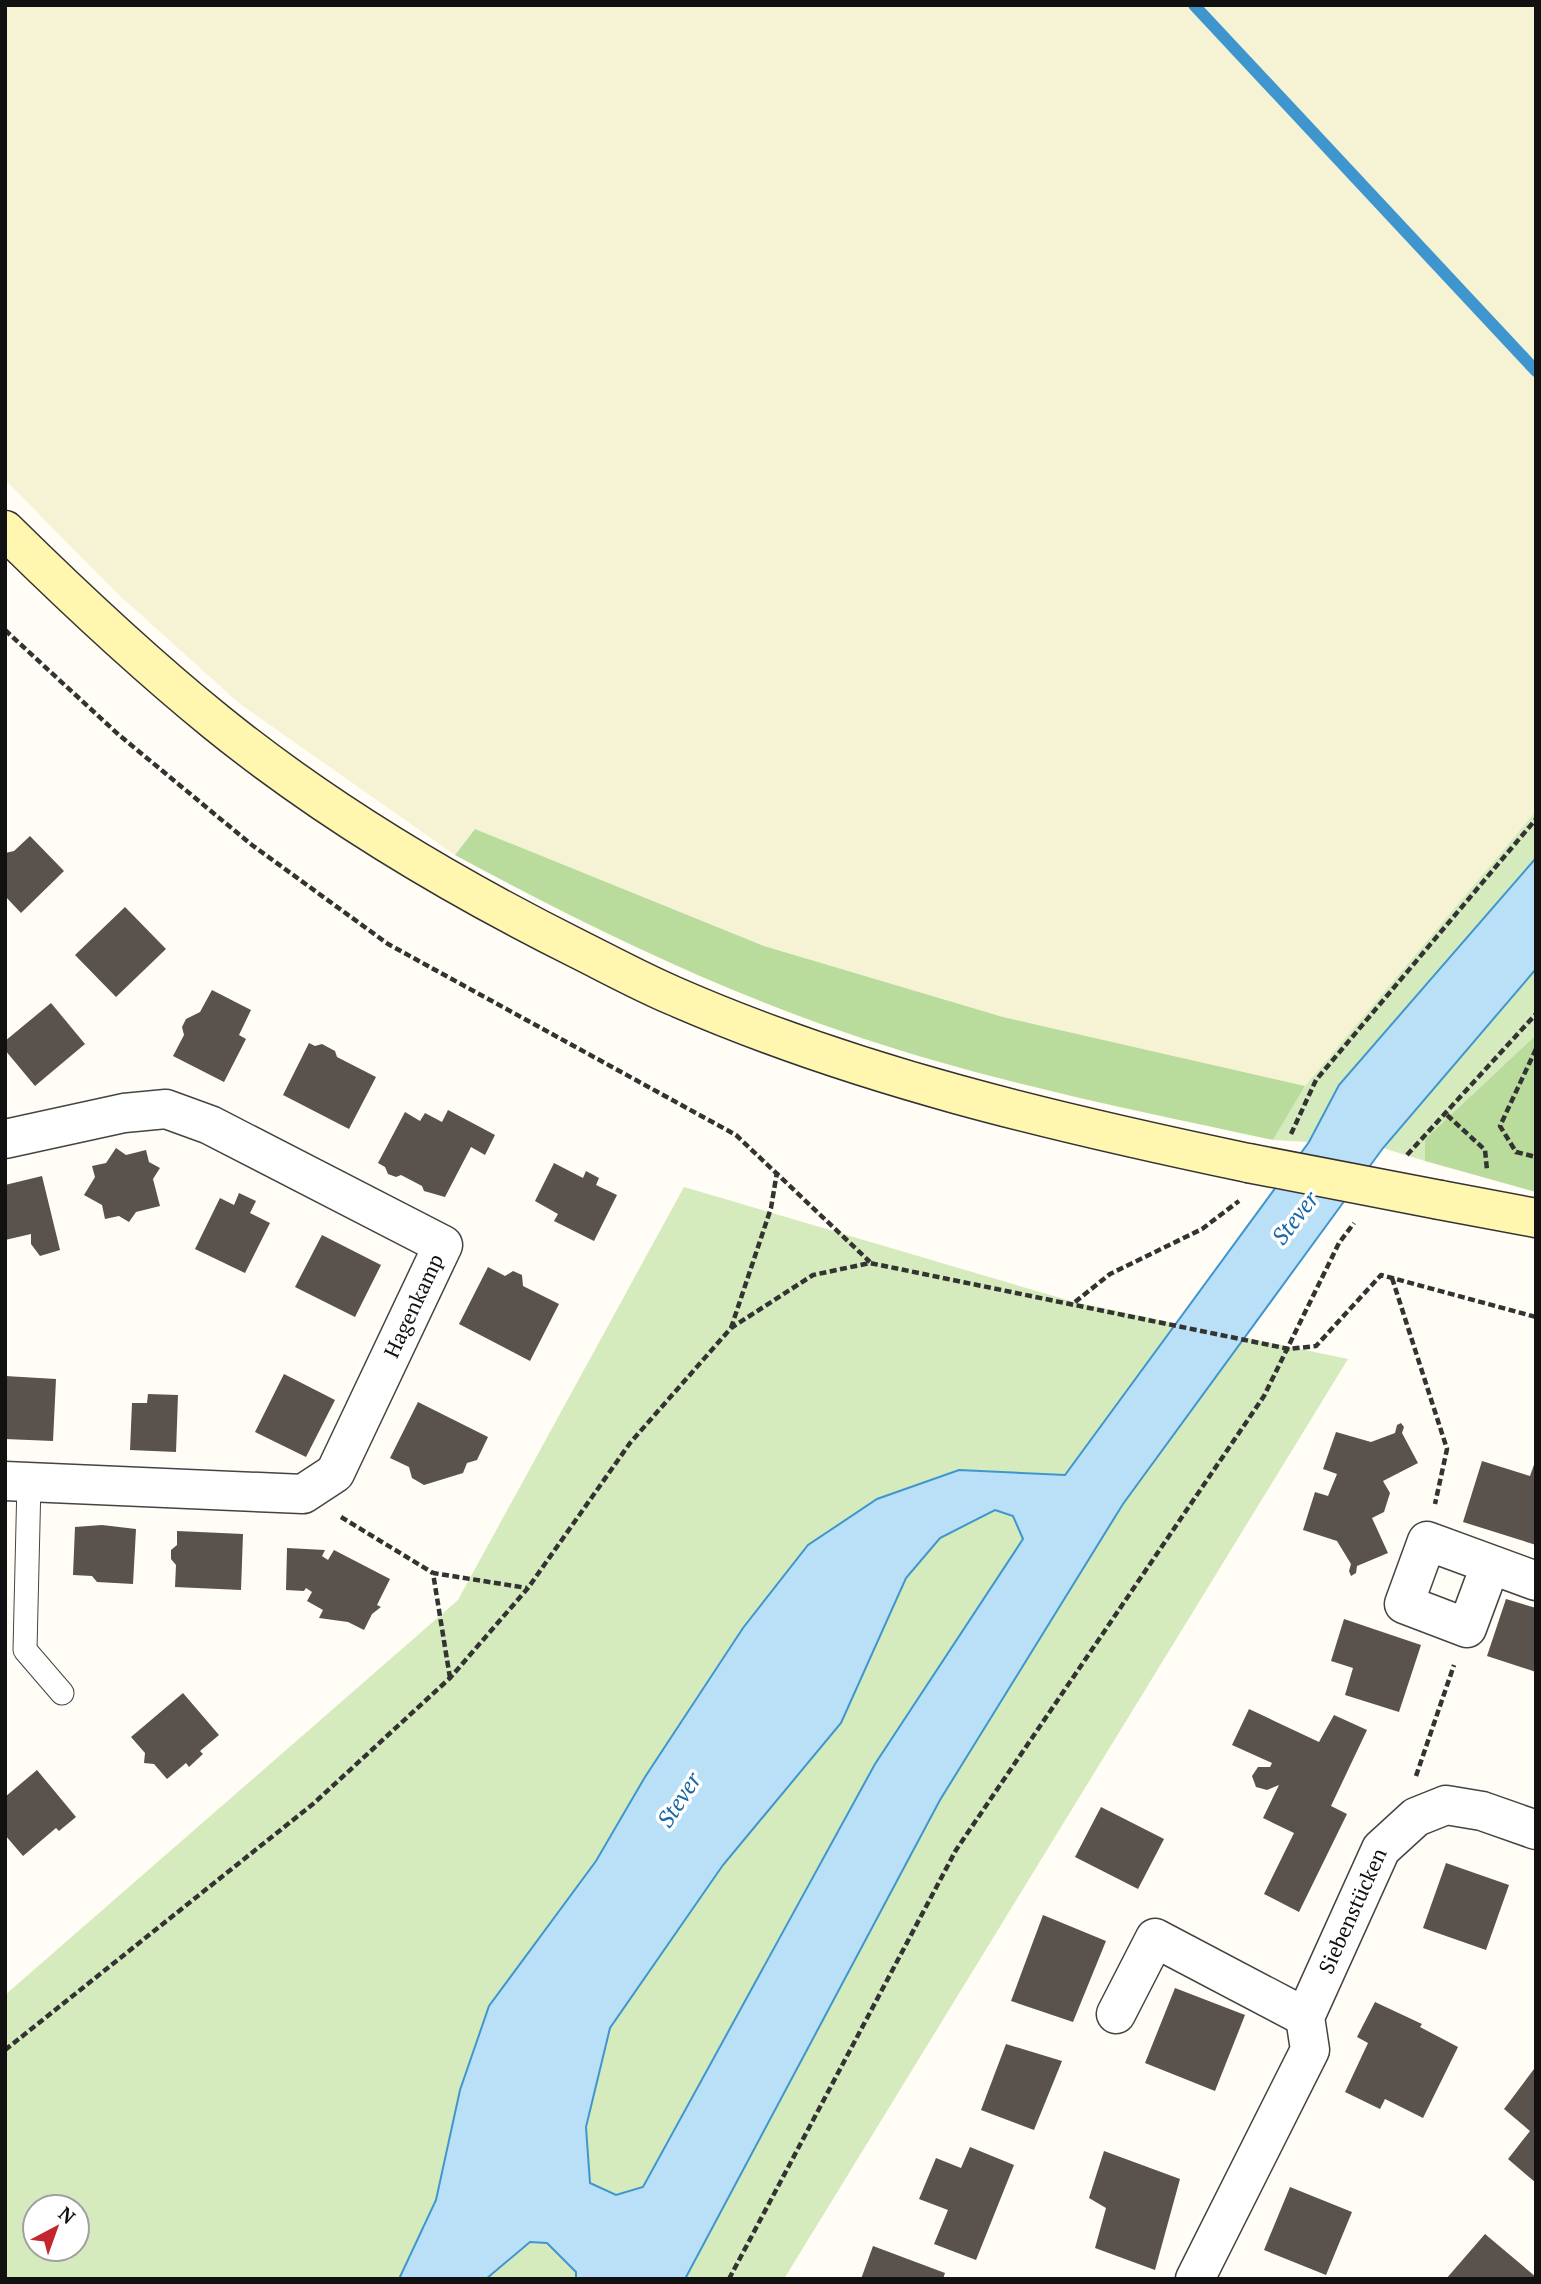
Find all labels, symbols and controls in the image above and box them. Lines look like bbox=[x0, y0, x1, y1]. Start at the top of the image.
water label: Stever bbox=[1264, 1184, 1326, 1251]
street label: Hagenkamp bbox=[377, 1249, 449, 1362]
water label: Stever bbox=[649, 1765, 708, 1833]
street label: Siebenstücken bbox=[1311, 1843, 1393, 1978]
north arrow bbox=[21, 2193, 91, 2263]
text: N bbox=[54, 2201, 82, 2229]

